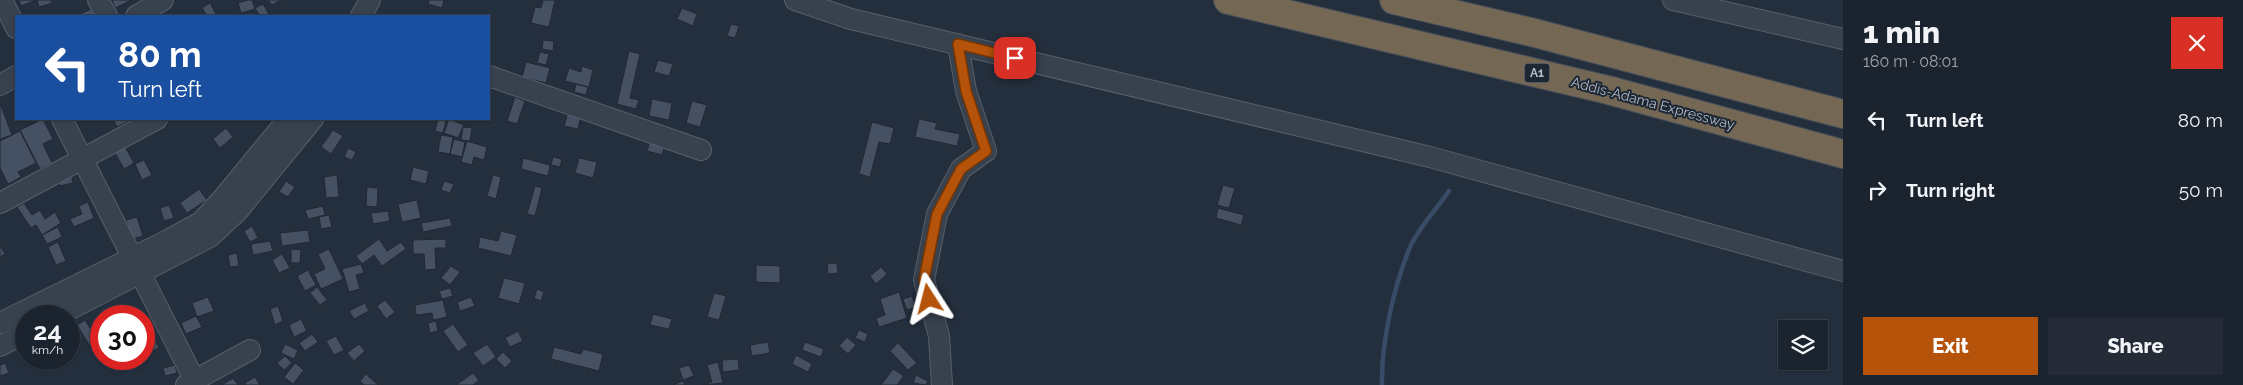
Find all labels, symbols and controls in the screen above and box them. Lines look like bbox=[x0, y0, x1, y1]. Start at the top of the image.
text: 1 min bbox=[1863, 15, 1940, 50]
button: close bbox=[2171, 17, 2223, 69]
text: 80 m bbox=[118, 34, 202, 75]
icon: left bbox=[35, 35, 100, 100]
pin bbox=[994, 37, 1036, 79]
icon: arrive bbox=[1001, 44, 1029, 72]
text: 160 m · 08:01 bbox=[1863, 52, 1958, 71]
road number: A1 bbox=[1524, 64, 1550, 82]
street label: Addis-Adama Expressway bbox=[1569, 73, 1737, 133]
text: Turn left bbox=[118, 76, 202, 102]
icon: left bbox=[1863, 106, 1891, 134]
text: Turn left bbox=[1906, 109, 1983, 131]
text: 80 m bbox=[2178, 109, 2223, 131]
icon: right bbox=[1863, 176, 1891, 204]
text: Turn right bbox=[1906, 179, 1995, 201]
text: 50 m bbox=[2179, 179, 2223, 201]
position arrow bbox=[902, 272, 954, 324]
speed limit sign: 30 bbox=[90, 305, 155, 370]
text: 24 bbox=[33, 316, 62, 346]
button: Exit bbox=[1863, 317, 2038, 375]
button: Share bbox=[2048, 317, 2223, 375]
map controls bbox=[1778, 320, 1828, 370]
button: layers bbox=[1778, 320, 1828, 370]
text: km/h bbox=[32, 343, 63, 357]

